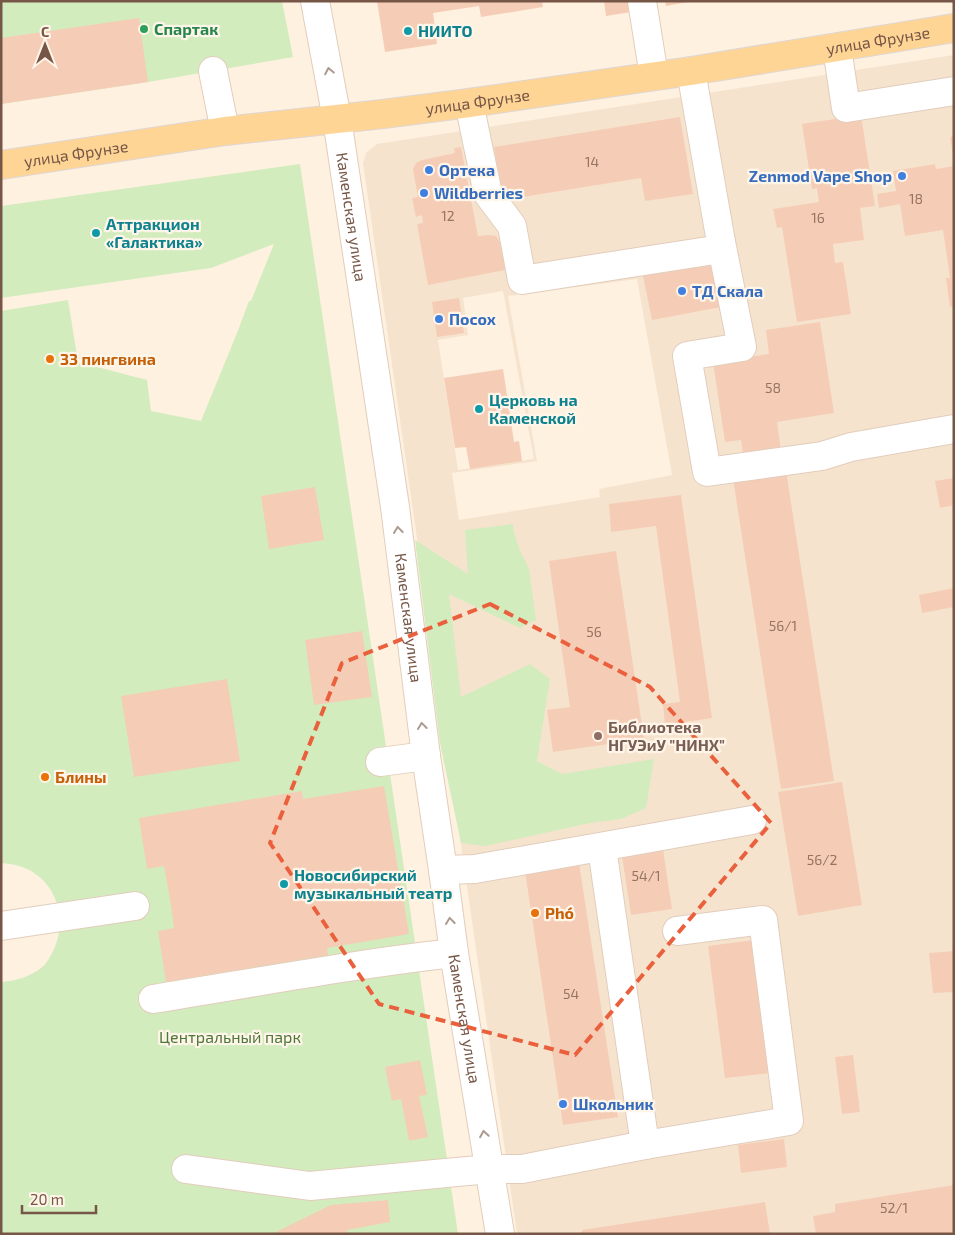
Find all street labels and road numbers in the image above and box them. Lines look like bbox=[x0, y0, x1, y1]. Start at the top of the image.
street label: улица Фрунзе bbox=[825, 22, 931, 59]
street label: улица Фрунзе bbox=[424, 84, 531, 118]
street label: улица Фрунзе bbox=[23, 136, 129, 171]
street label: Каменская улица bbox=[333, 151, 371, 283]
street label: Каменская улица bbox=[392, 552, 427, 684]
street label: Каменская улица bbox=[445, 953, 485, 1085]

